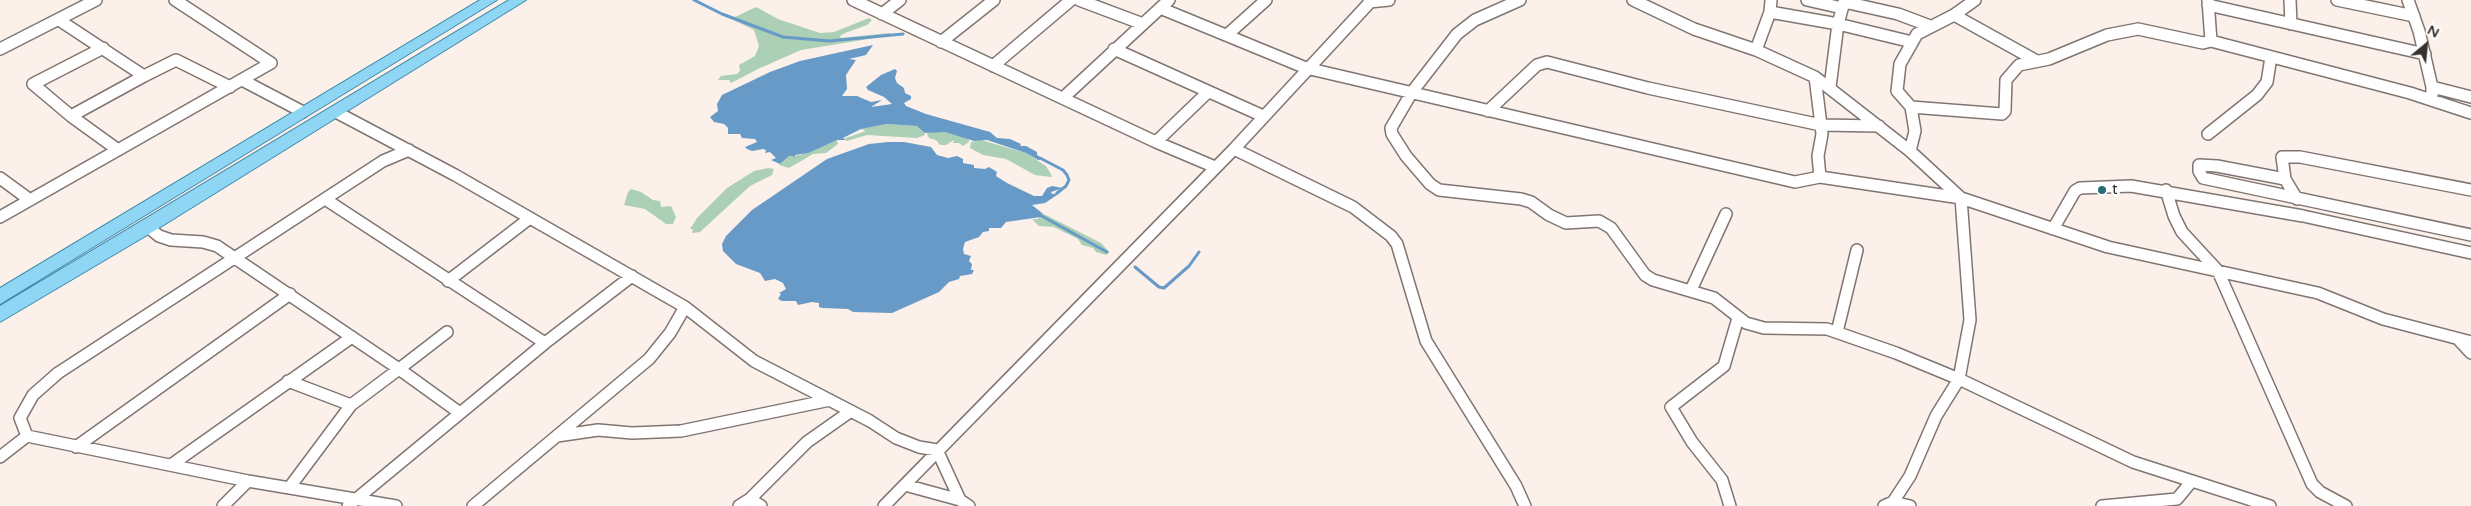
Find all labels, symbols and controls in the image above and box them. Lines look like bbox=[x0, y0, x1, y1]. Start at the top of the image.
north arrow bbox=[2401, 20, 2451, 70]
text: N bbox=[2424, 21, 2442, 41]
place label: t bbox=[2112, 181, 2118, 199]
marker: t bbox=[2096, 184, 2108, 196]

